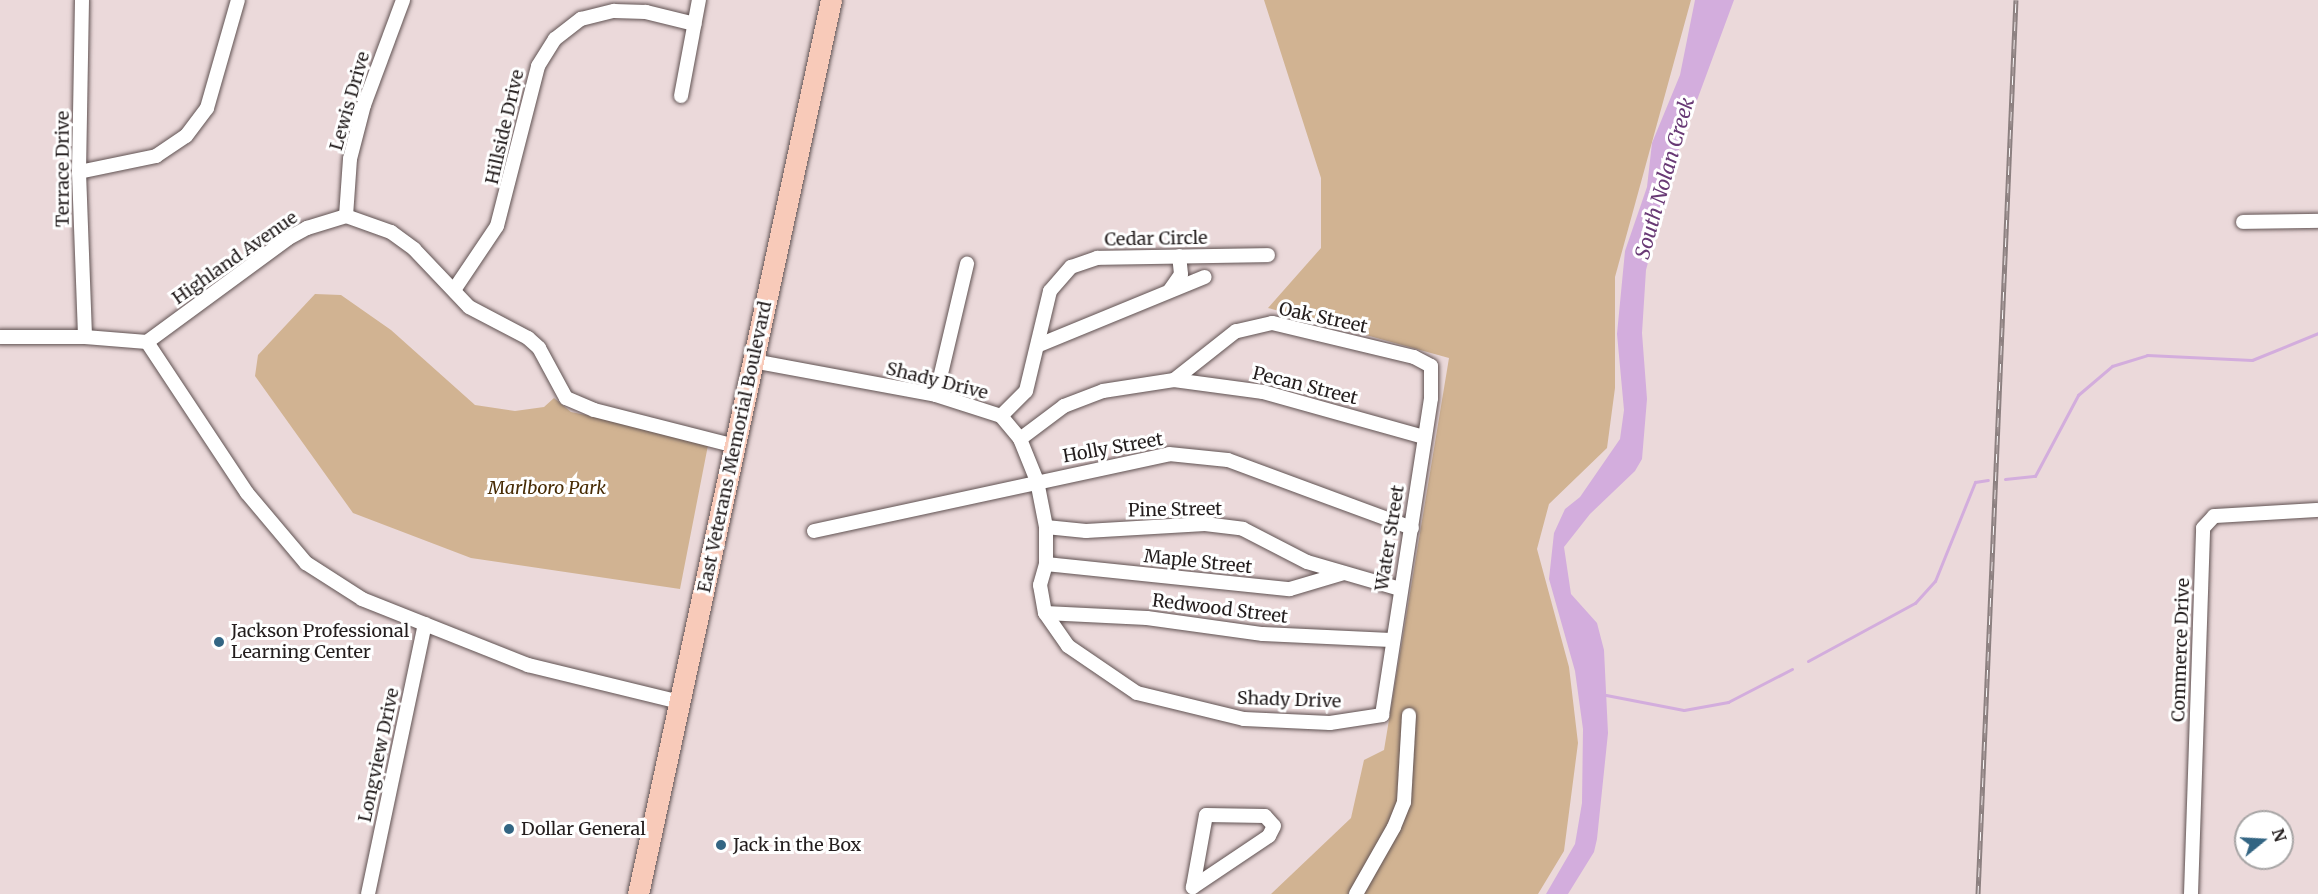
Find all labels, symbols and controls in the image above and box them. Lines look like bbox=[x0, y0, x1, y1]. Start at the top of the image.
street label: Lewis Drive bbox=[326, 49, 374, 153]
street label: Hillside Drive bbox=[481, 68, 529, 186]
water label: South Nolan Creek bbox=[1629, 95, 1699, 261]
street label: Terrace Drive bbox=[52, 111, 74, 227]
street label: Highland Avenue bbox=[168, 207, 302, 309]
street label: Cedar Circle bbox=[1104, 227, 1208, 251]
street label: Oak Street bbox=[1277, 298, 1369, 338]
street label: East Veterans Memorial Boulevard bbox=[694, 299, 776, 595]
street label: Shady Drive bbox=[884, 358, 990, 404]
street label: Pecan Street bbox=[1250, 363, 1360, 409]
street label: Holly Street bbox=[1061, 429, 1165, 467]
park label: Marlboro Park bbox=[488, 477, 606, 499]
street label: Water Street bbox=[1371, 484, 1409, 592]
street label: Pine Street bbox=[1128, 498, 1222, 522]
street label: Maple Street bbox=[1143, 546, 1253, 578]
street label: Commerce Drive bbox=[2168, 578, 2194, 722]
street label: Redwood Street bbox=[1151, 590, 1289, 628]
place label: Jackson Professional Learning Center bbox=[231, 621, 409, 664]
marker: Jackson Professional Learning Center bbox=[212, 635, 226, 649]
street label: Longview Drive bbox=[354, 686, 404, 824]
street label: Shady Drive bbox=[1236, 687, 1342, 713]
north arrow bbox=[2234, 810, 2294, 870]
place label: Dollar General bbox=[521, 818, 646, 840]
marker: Dollar General bbox=[502, 822, 516, 836]
text: N bbox=[2268, 826, 2291, 844]
place label: Jack in the Box bbox=[733, 834, 861, 856]
marker: Jack in the Box bbox=[714, 838, 728, 852]

